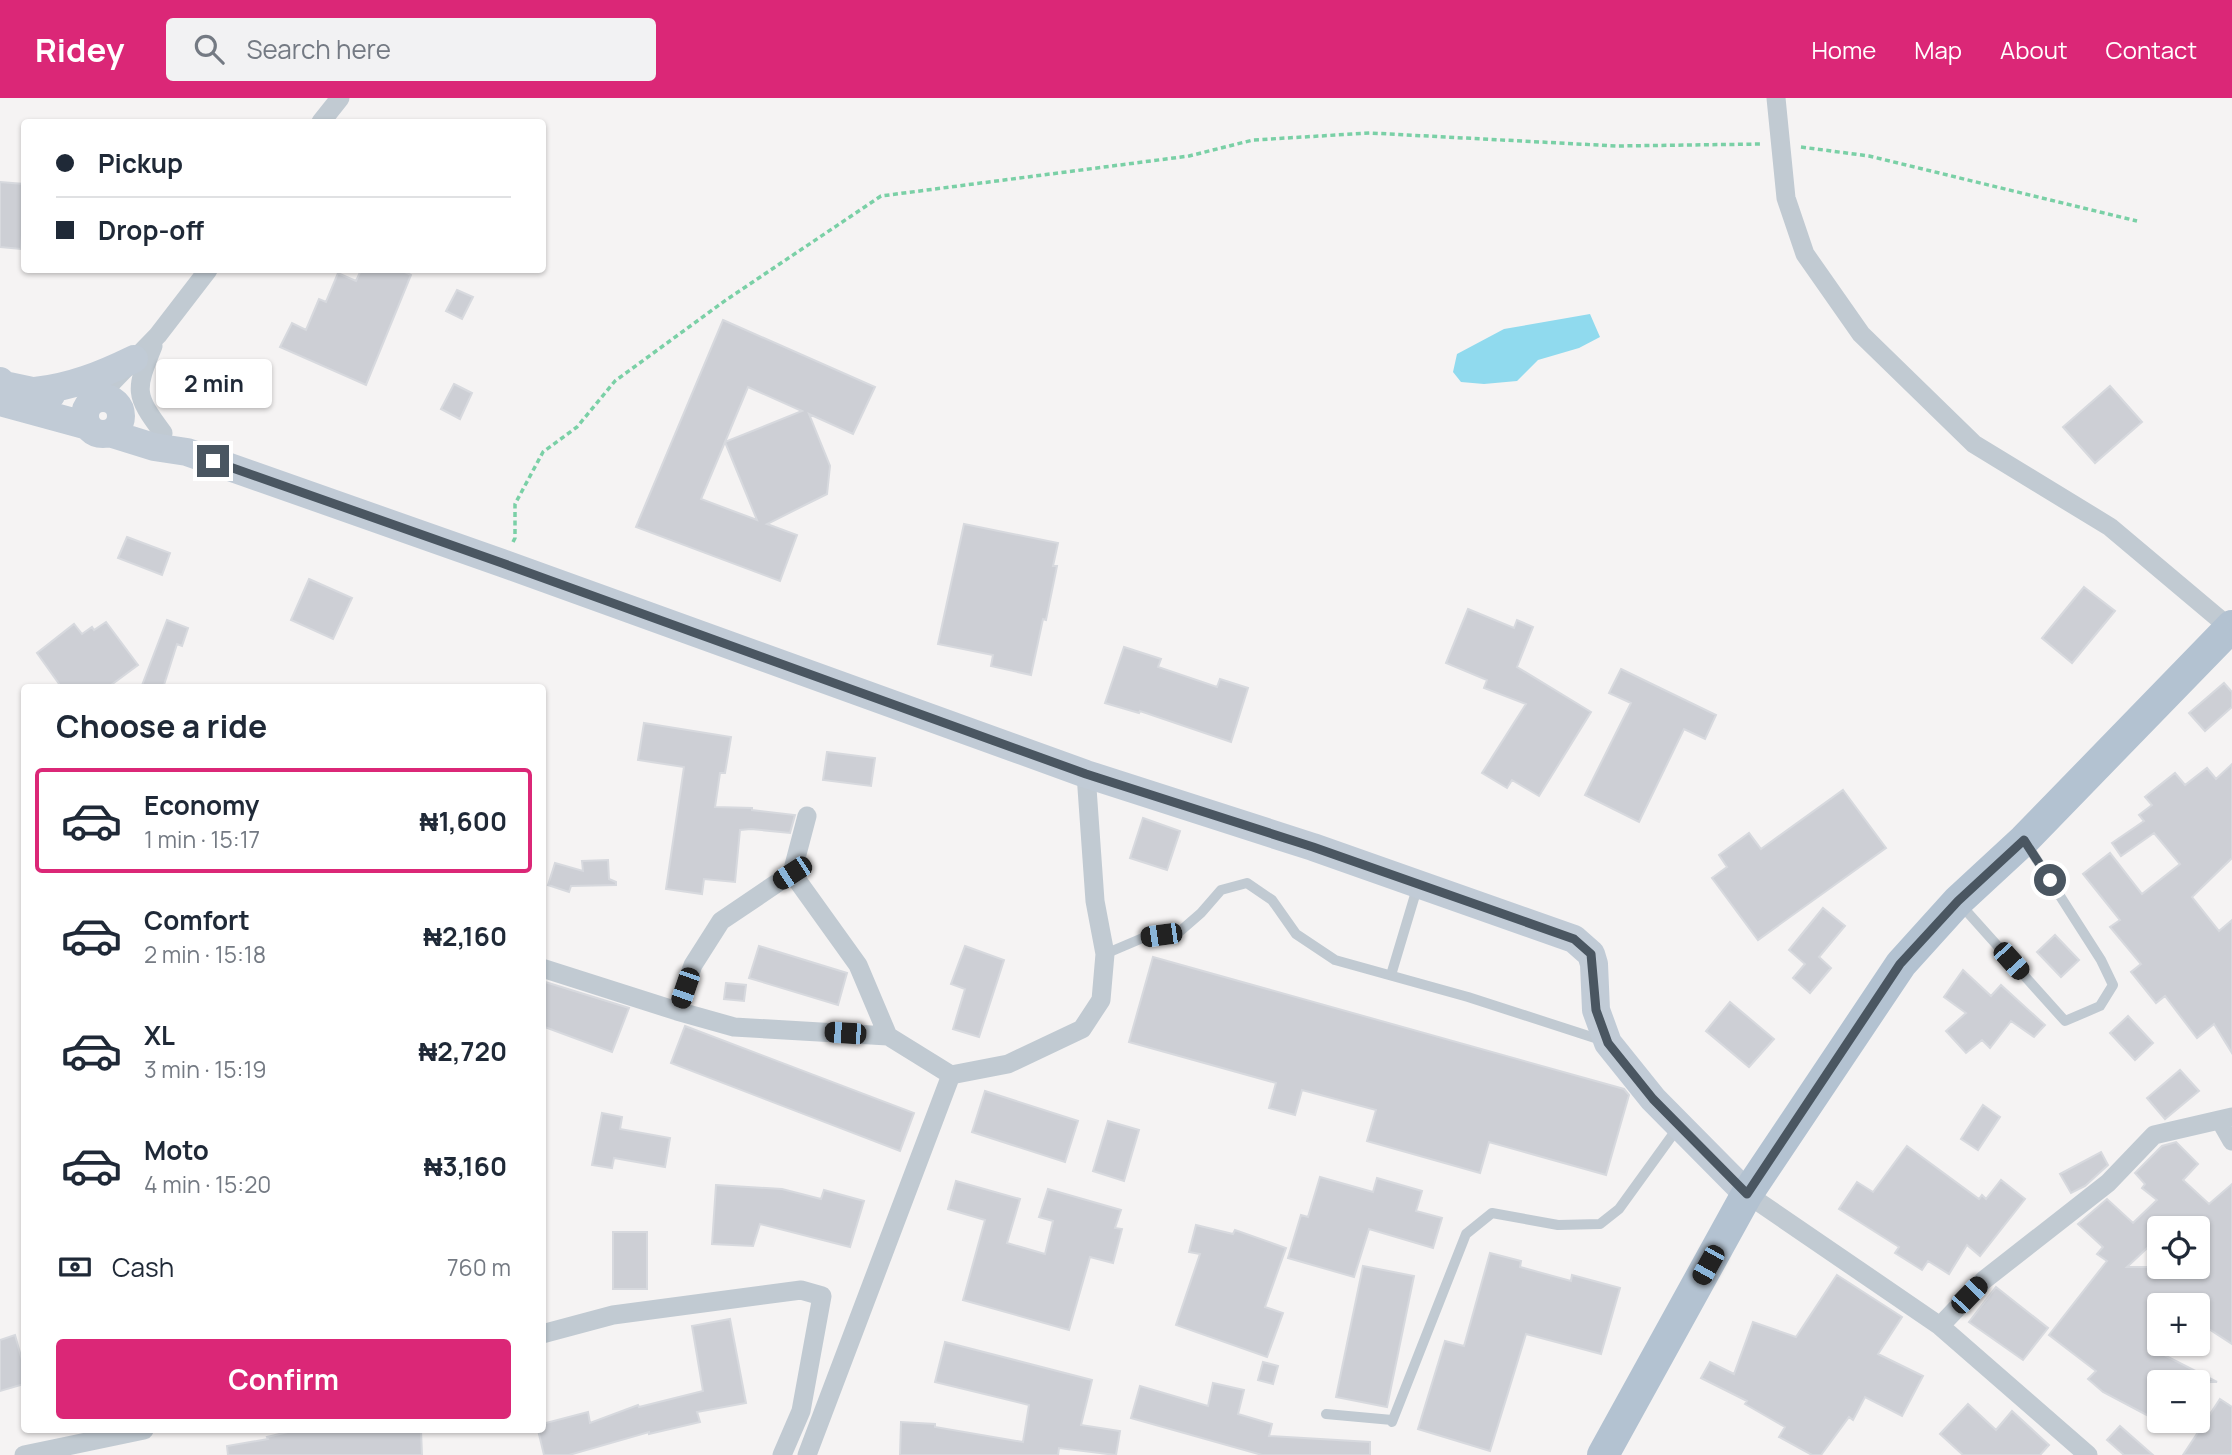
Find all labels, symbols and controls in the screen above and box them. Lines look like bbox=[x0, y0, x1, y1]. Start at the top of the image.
search box bbox=[166, 18, 656, 81]
text: Ridey bbox=[35, 27, 124, 72]
icon: search bbox=[190, 30, 228, 68]
text: Search here bbox=[246, 31, 391, 67]
text: Home bbox=[1811, 33, 1876, 66]
text: Map bbox=[1914, 33, 1962, 66]
text: About bbox=[2000, 33, 2068, 66]
text: Contact bbox=[2106, 33, 2197, 66]
text: Pickup bbox=[98, 145, 183, 181]
text: Drop-off bbox=[98, 212, 204, 248]
callout: 2 min bbox=[155, 360, 271, 408]
text: 2 min bbox=[184, 367, 244, 399]
route end bbox=[197, 445, 229, 477]
text: Choose a ride bbox=[56, 704, 267, 748]
text: Economy bbox=[144, 787, 259, 823]
icon: car bbox=[60, 789, 123, 852]
text: ₦1,600 bbox=[420, 803, 507, 839]
text: 1 min · 15:17 bbox=[144, 823, 260, 855]
car bbox=[769, 853, 816, 893]
route start bbox=[2034, 864, 2066, 896]
text: Comfort bbox=[144, 902, 250, 938]
icon: car bbox=[60, 904, 123, 967]
text: ₦2,160 bbox=[423, 918, 507, 954]
car bbox=[1139, 922, 1184, 948]
text: 2 min · 15:18 bbox=[144, 938, 266, 970]
car bbox=[1990, 938, 2033, 984]
car bbox=[669, 965, 702, 1011]
text: XL bbox=[144, 1017, 175, 1053]
icon: car bbox=[60, 1019, 123, 1082]
car bbox=[824, 1021, 867, 1045]
text: ₦2,720 bbox=[418, 1033, 507, 1069]
text: 3 min · 15:19 bbox=[144, 1053, 267, 1085]
text: Moto bbox=[144, 1132, 209, 1168]
icon: car bbox=[60, 1134, 123, 1197]
text: ₦3,160 bbox=[424, 1148, 507, 1184]
text: 4 min · 15:20 bbox=[144, 1168, 271, 1200]
map controls bbox=[2147, 1216, 2210, 1433]
button: locate bbox=[2147, 1216, 2210, 1279]
car bbox=[1689, 1242, 1728, 1288]
icon: cash bbox=[56, 1248, 94, 1286]
text: Cash bbox=[112, 1249, 174, 1285]
text: 760 m bbox=[447, 1251, 511, 1283]
car bbox=[1947, 1273, 1992, 1317]
button: + bbox=[2147, 1293, 2210, 1356]
button: Confirm bbox=[56, 1339, 511, 1419]
button: − bbox=[2147, 1370, 2210, 1433]

